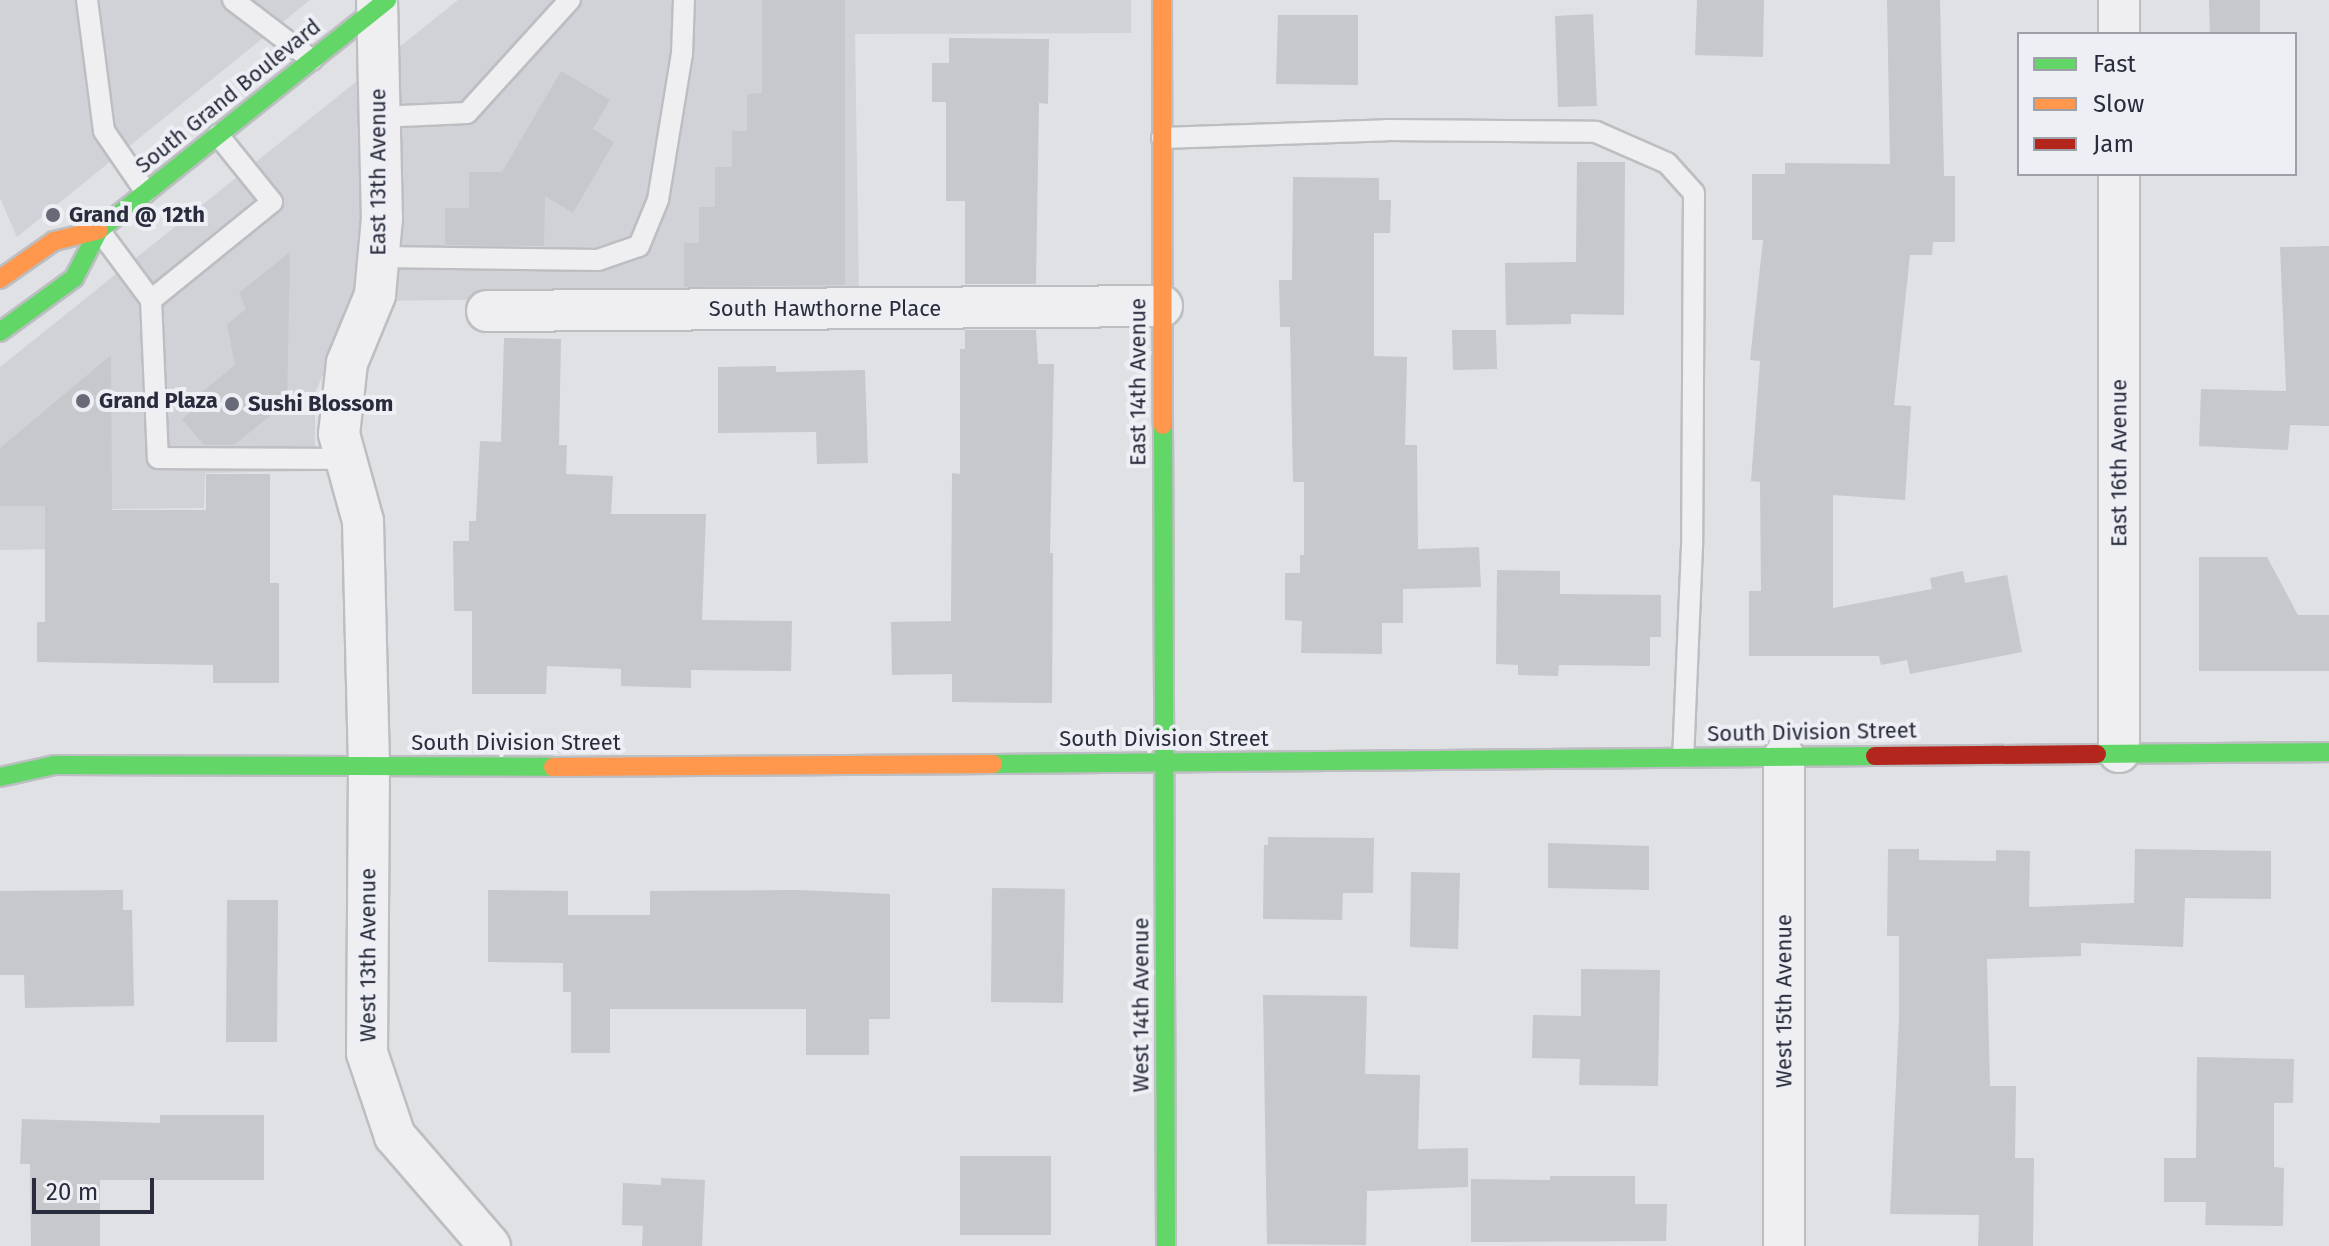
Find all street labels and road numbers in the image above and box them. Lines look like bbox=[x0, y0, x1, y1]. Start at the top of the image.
street label: South Grand Boulevard bbox=[130, 13, 326, 179]
street label: East 13th Avenue bbox=[365, 88, 391, 256]
street label: South Hawthorne Place bbox=[709, 296, 941, 322]
street label: East 14th Avenue bbox=[1125, 298, 1151, 466]
street label: East 16th Avenue bbox=[2106, 379, 2132, 547]
street label: South Division Street bbox=[1707, 717, 1917, 747]
street label: South Division Street bbox=[1059, 726, 1269, 752]
street label: South Division Street bbox=[411, 730, 621, 756]
street label: West 13th Avenue bbox=[355, 868, 381, 1042]
street label: West 15th Avenue bbox=[1771, 914, 1797, 1088]
street label: West 14th Avenue bbox=[1128, 918, 1154, 1092]

